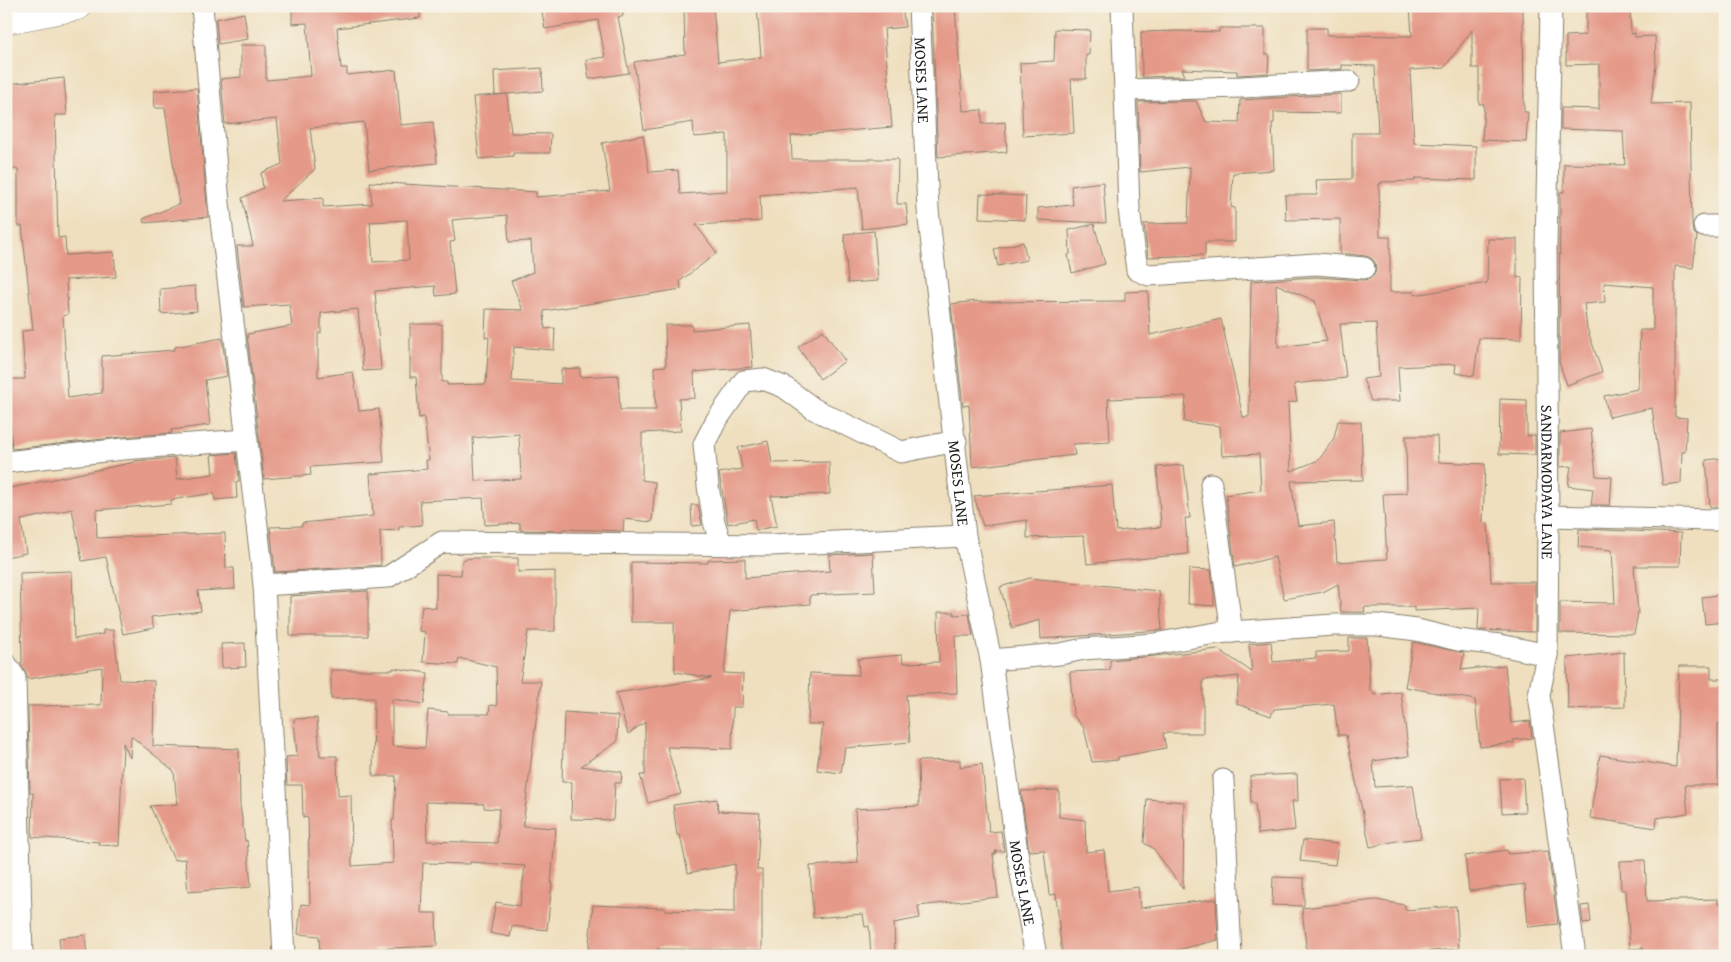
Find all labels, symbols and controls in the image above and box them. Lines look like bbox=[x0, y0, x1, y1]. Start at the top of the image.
street label: MOSES LANE bbox=[908, 36, 936, 123]
street label: SANDARMODAYA LANE bbox=[1535, 405, 1560, 559]
street label: MOSES LANE bbox=[942, 439, 976, 527]
street label: MOSES LANE bbox=[1004, 839, 1042, 927]

